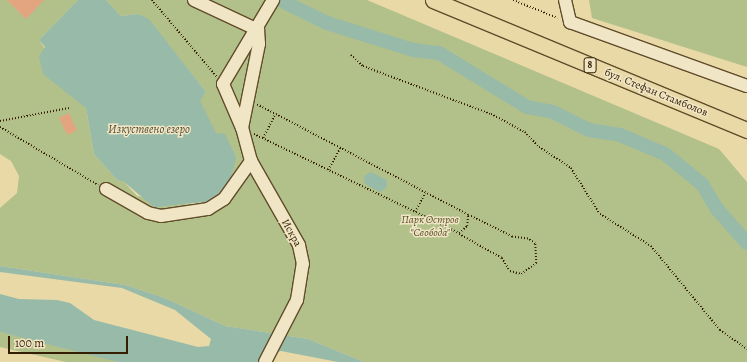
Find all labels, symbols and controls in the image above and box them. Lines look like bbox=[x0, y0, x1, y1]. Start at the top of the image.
road number: 8 bbox=[583, 57, 597, 73]
street label: бул. Стефан Стамболов bbox=[602, 66, 710, 120]
water label: Изкуствено езеро bbox=[108, 123, 190, 137]
park label: Парк Остров "Свобода" bbox=[401, 214, 459, 240]
street label: Искра bbox=[278, 217, 304, 249]
scale bar bbox=[10, 328, 130, 354]
text: 100 m bbox=[15, 335, 44, 351]

